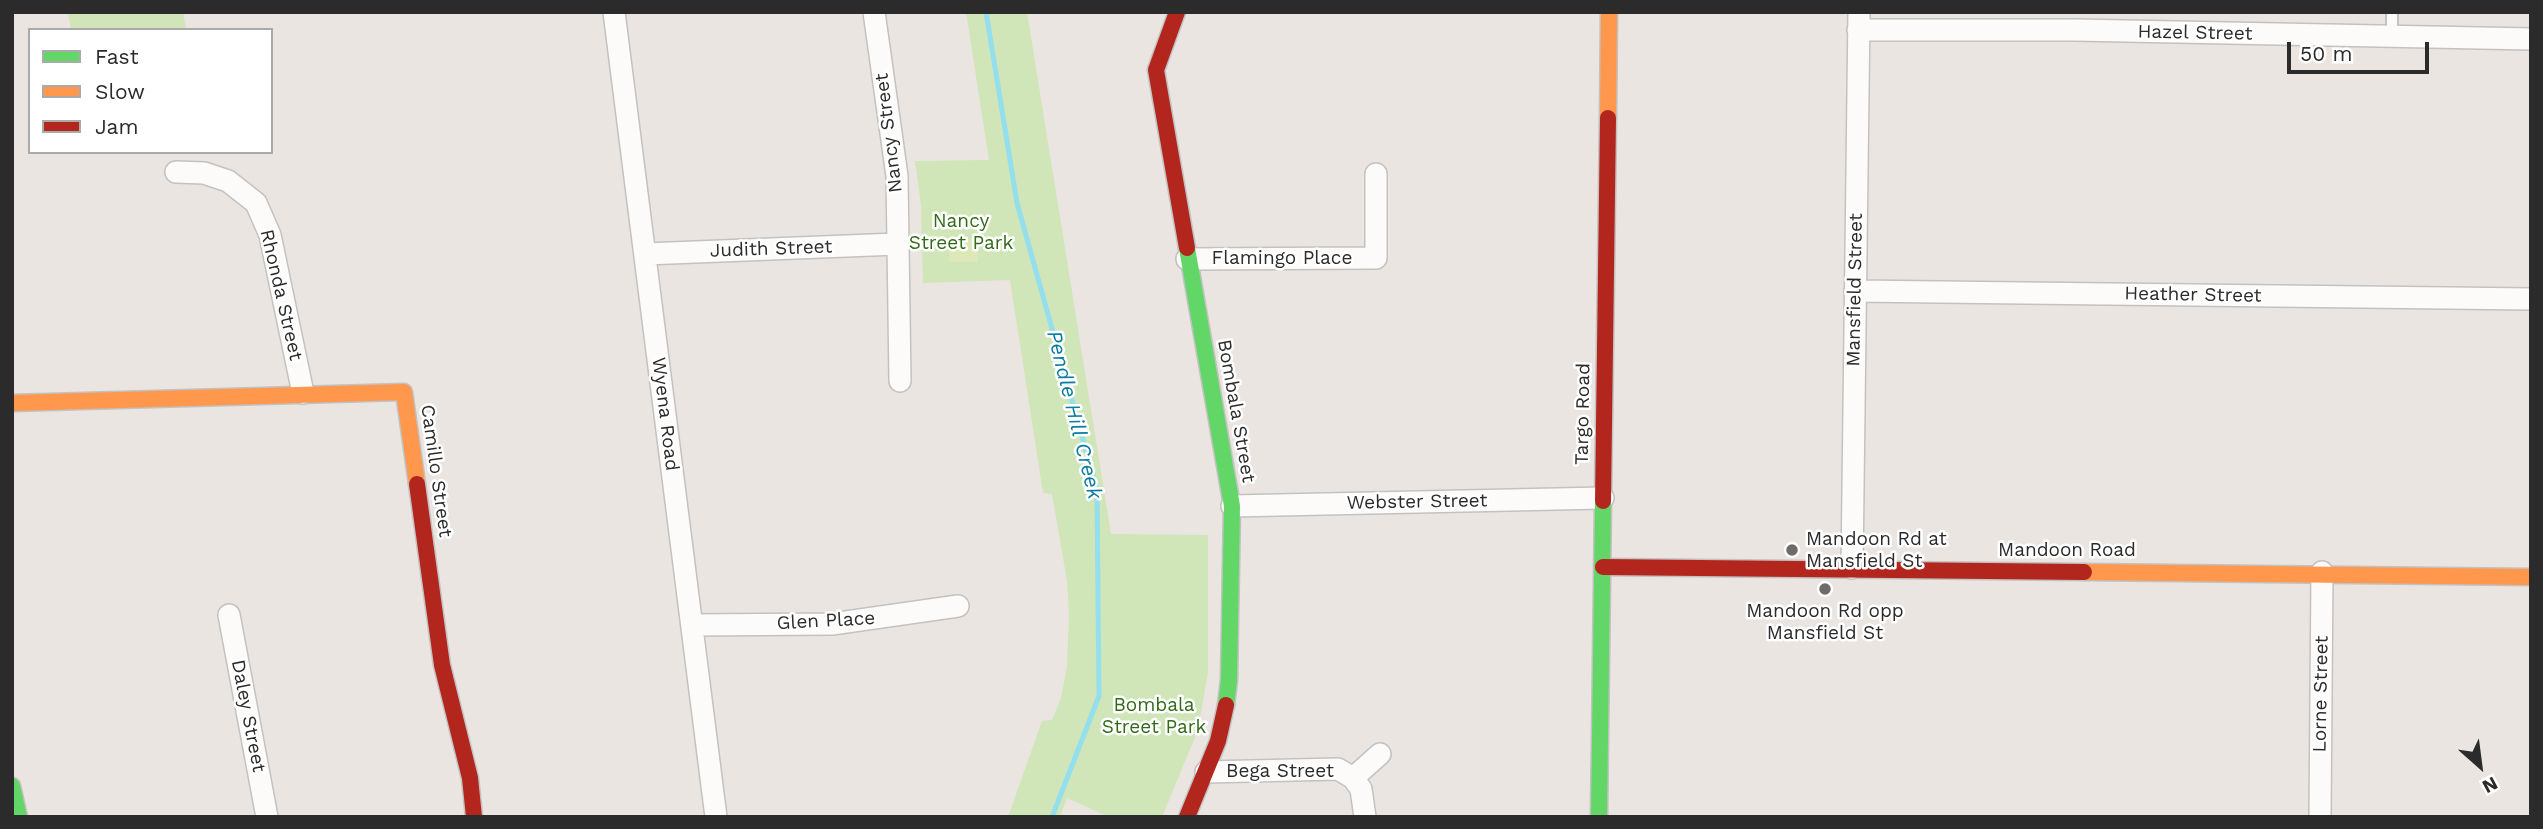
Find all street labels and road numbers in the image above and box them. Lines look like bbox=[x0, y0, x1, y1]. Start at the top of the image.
street label: Hazel Street bbox=[2137, 21, 2253, 45]
street label: Nancy Street bbox=[870, 72, 908, 194]
street label: Mansfield Street bbox=[1842, 213, 1868, 367]
street label: Rhonda Street bbox=[255, 227, 307, 363]
street label: Judith Street bbox=[709, 235, 833, 263]
street label: Flamingo Place bbox=[1212, 247, 1352, 269]
street label: Heather Street bbox=[2124, 282, 2262, 308]
street label: Bombala Street bbox=[1212, 338, 1260, 484]
street label: Wyena Road bbox=[647, 356, 683, 472]
street label: Targo Road bbox=[1571, 363, 1595, 465]
street label: Camillo Street bbox=[415, 403, 457, 539]
street label: Webster Street bbox=[1346, 489, 1488, 515]
street label: Mandoon Road bbox=[1998, 539, 2136, 561]
street label: Glen Place bbox=[776, 607, 876, 635]
street label: Lorne Street bbox=[2309, 635, 2333, 753]
street label: Daley Street bbox=[226, 658, 270, 774]
street label: Bega Street bbox=[1226, 760, 1334, 782]

